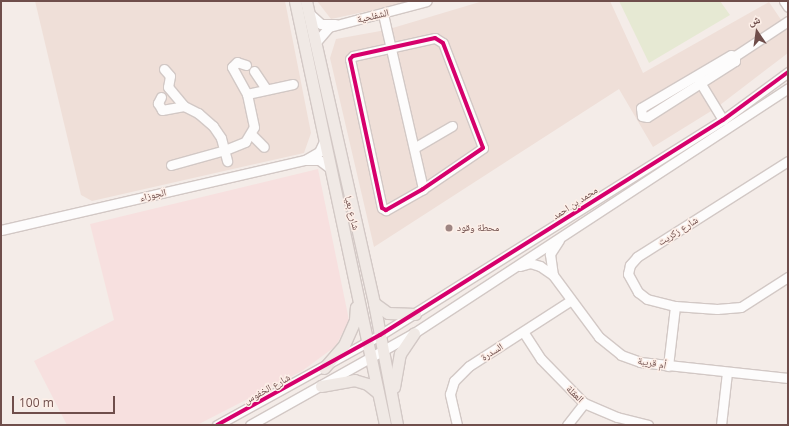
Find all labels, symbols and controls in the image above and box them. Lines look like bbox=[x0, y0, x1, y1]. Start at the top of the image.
street label: الشفلحية bbox=[356, 7, 390, 25]
text: ش bbox=[747, 11, 762, 28]
north arrow bbox=[737, 12, 777, 52]
street label: محمد بن احمد bbox=[550, 184, 600, 222]
street label: الجوزاء bbox=[139, 186, 167, 204]
street label: شارع بعيا bbox=[342, 195, 362, 231]
street label: شارع زكريت bbox=[656, 214, 700, 248]
place label: محطة وقود bbox=[457, 222, 499, 234]
marker: محطة وقود bbox=[444, 223, 454, 233]
street label: السدرة bbox=[479, 341, 505, 363]
street label: أم قريبة bbox=[637, 355, 667, 371]
street label: شارع الخفوس bbox=[242, 371, 292, 407]
street label: العقلة bbox=[564, 383, 586, 405]
scale bar bbox=[14, 388, 117, 414]
text: 100 m bbox=[19, 394, 54, 411]

